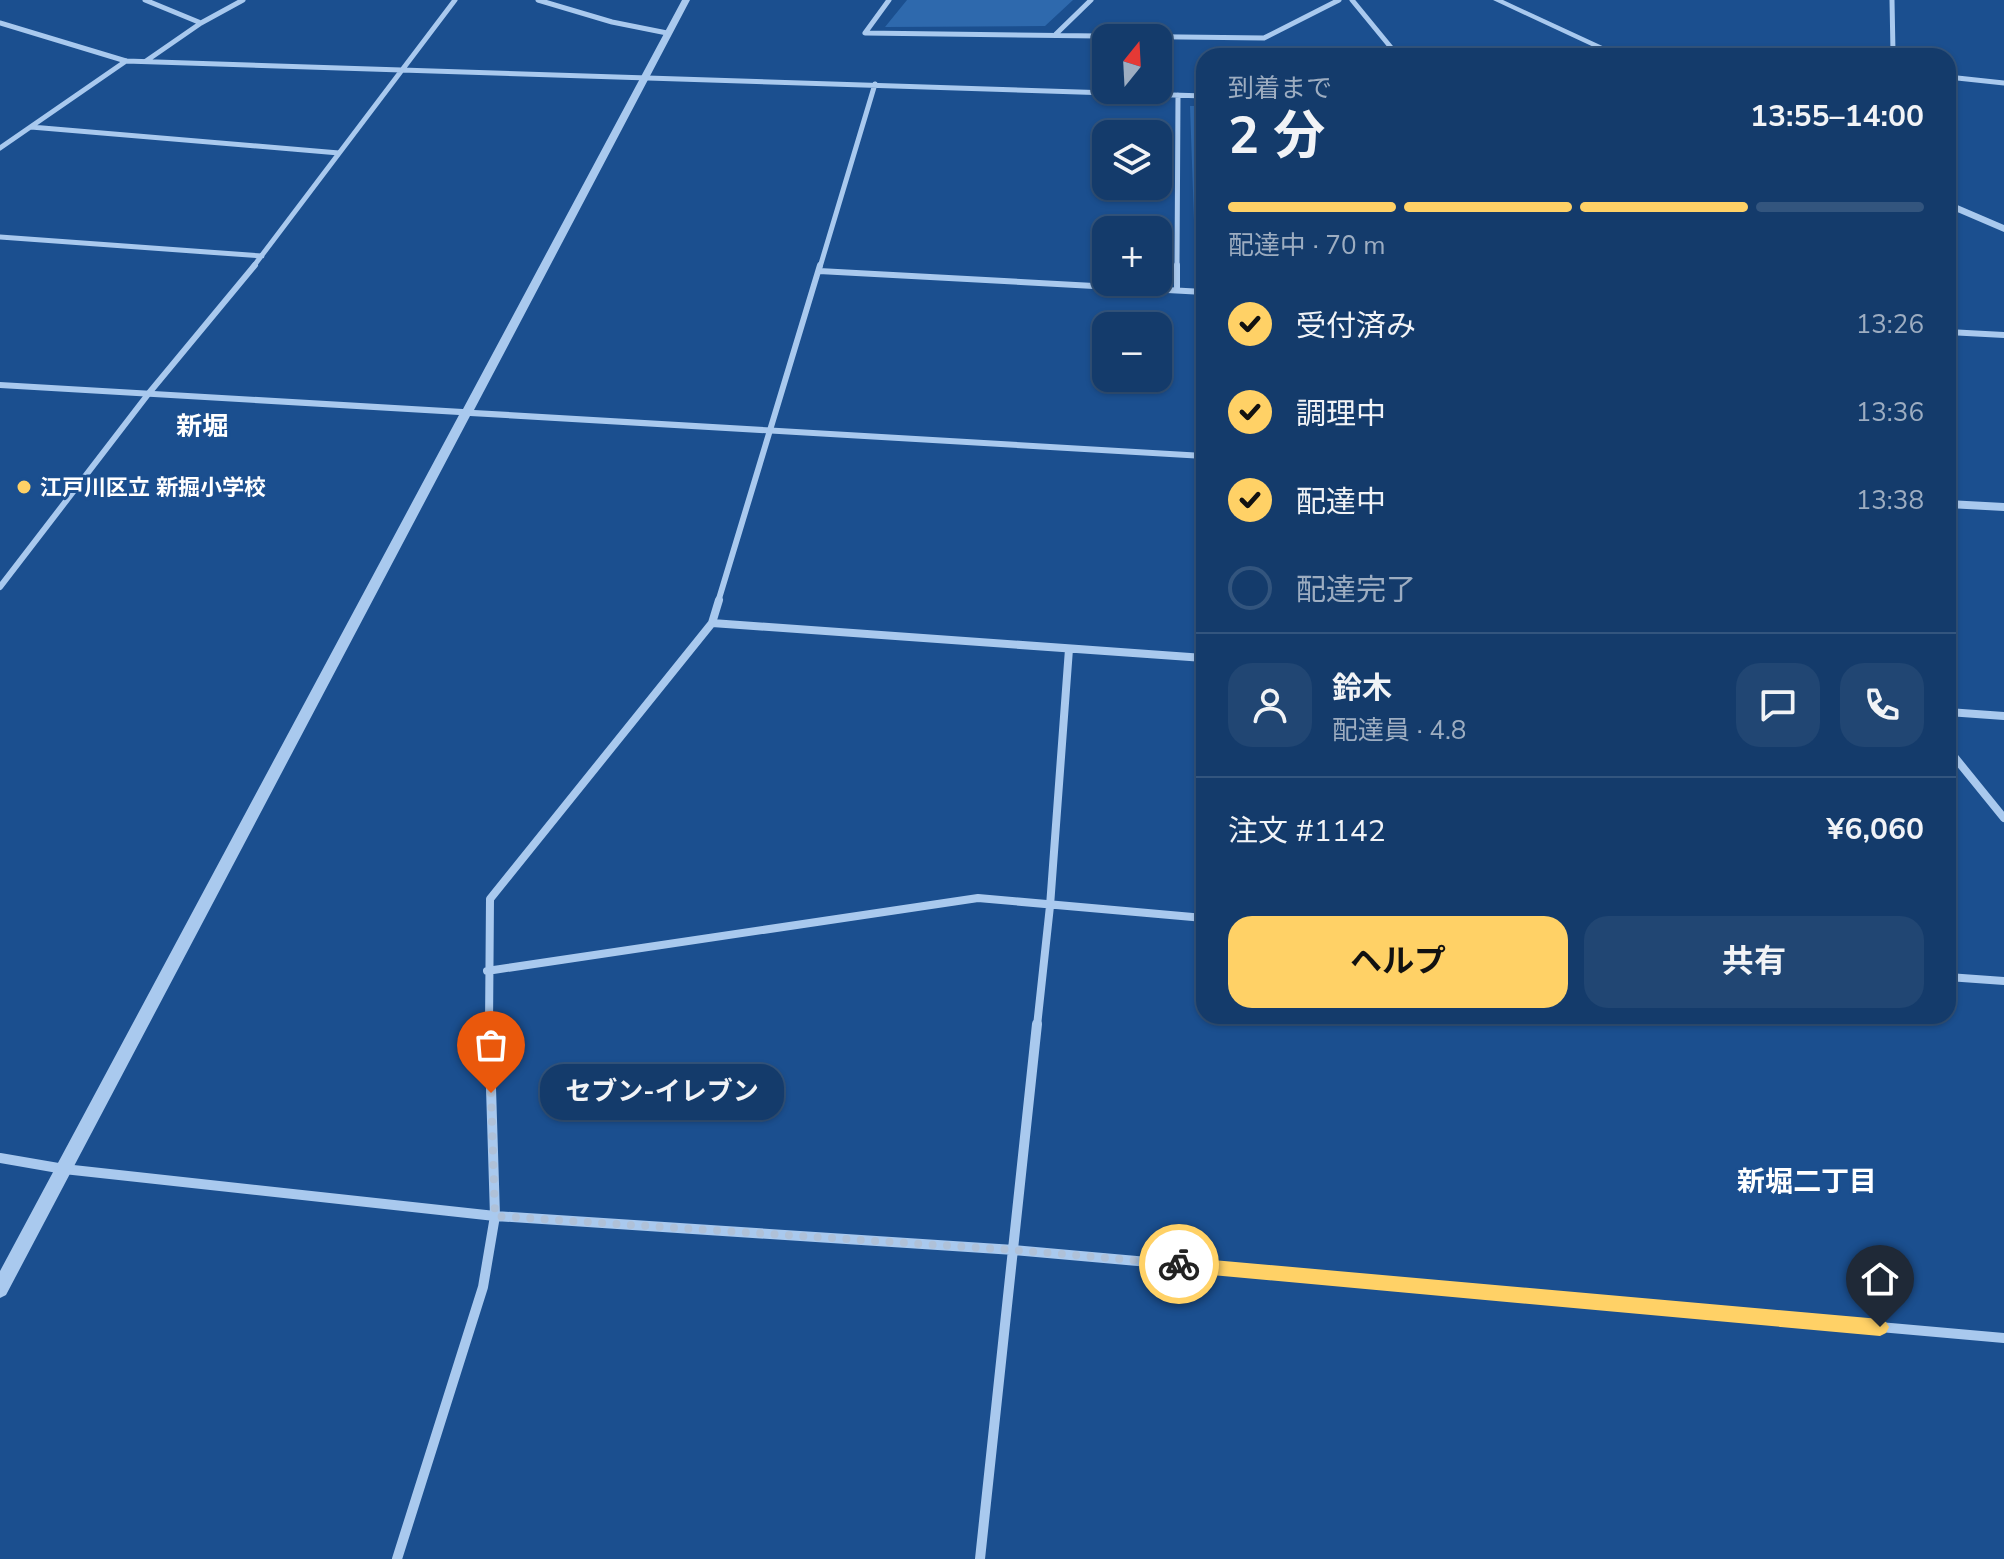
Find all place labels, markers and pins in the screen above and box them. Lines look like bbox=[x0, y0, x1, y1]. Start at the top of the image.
place label: 江戸川区立 新掘小学校 bbox=[40, 473, 266, 503]
marker: 江戸川区立 新掘小学校 bbox=[15, 478, 33, 496]
pin bbox=[457, 1011, 525, 1093]
callout: セブン-イレブン bbox=[539, 1065, 783, 1121]
pin bbox=[1846, 1245, 1914, 1327]

